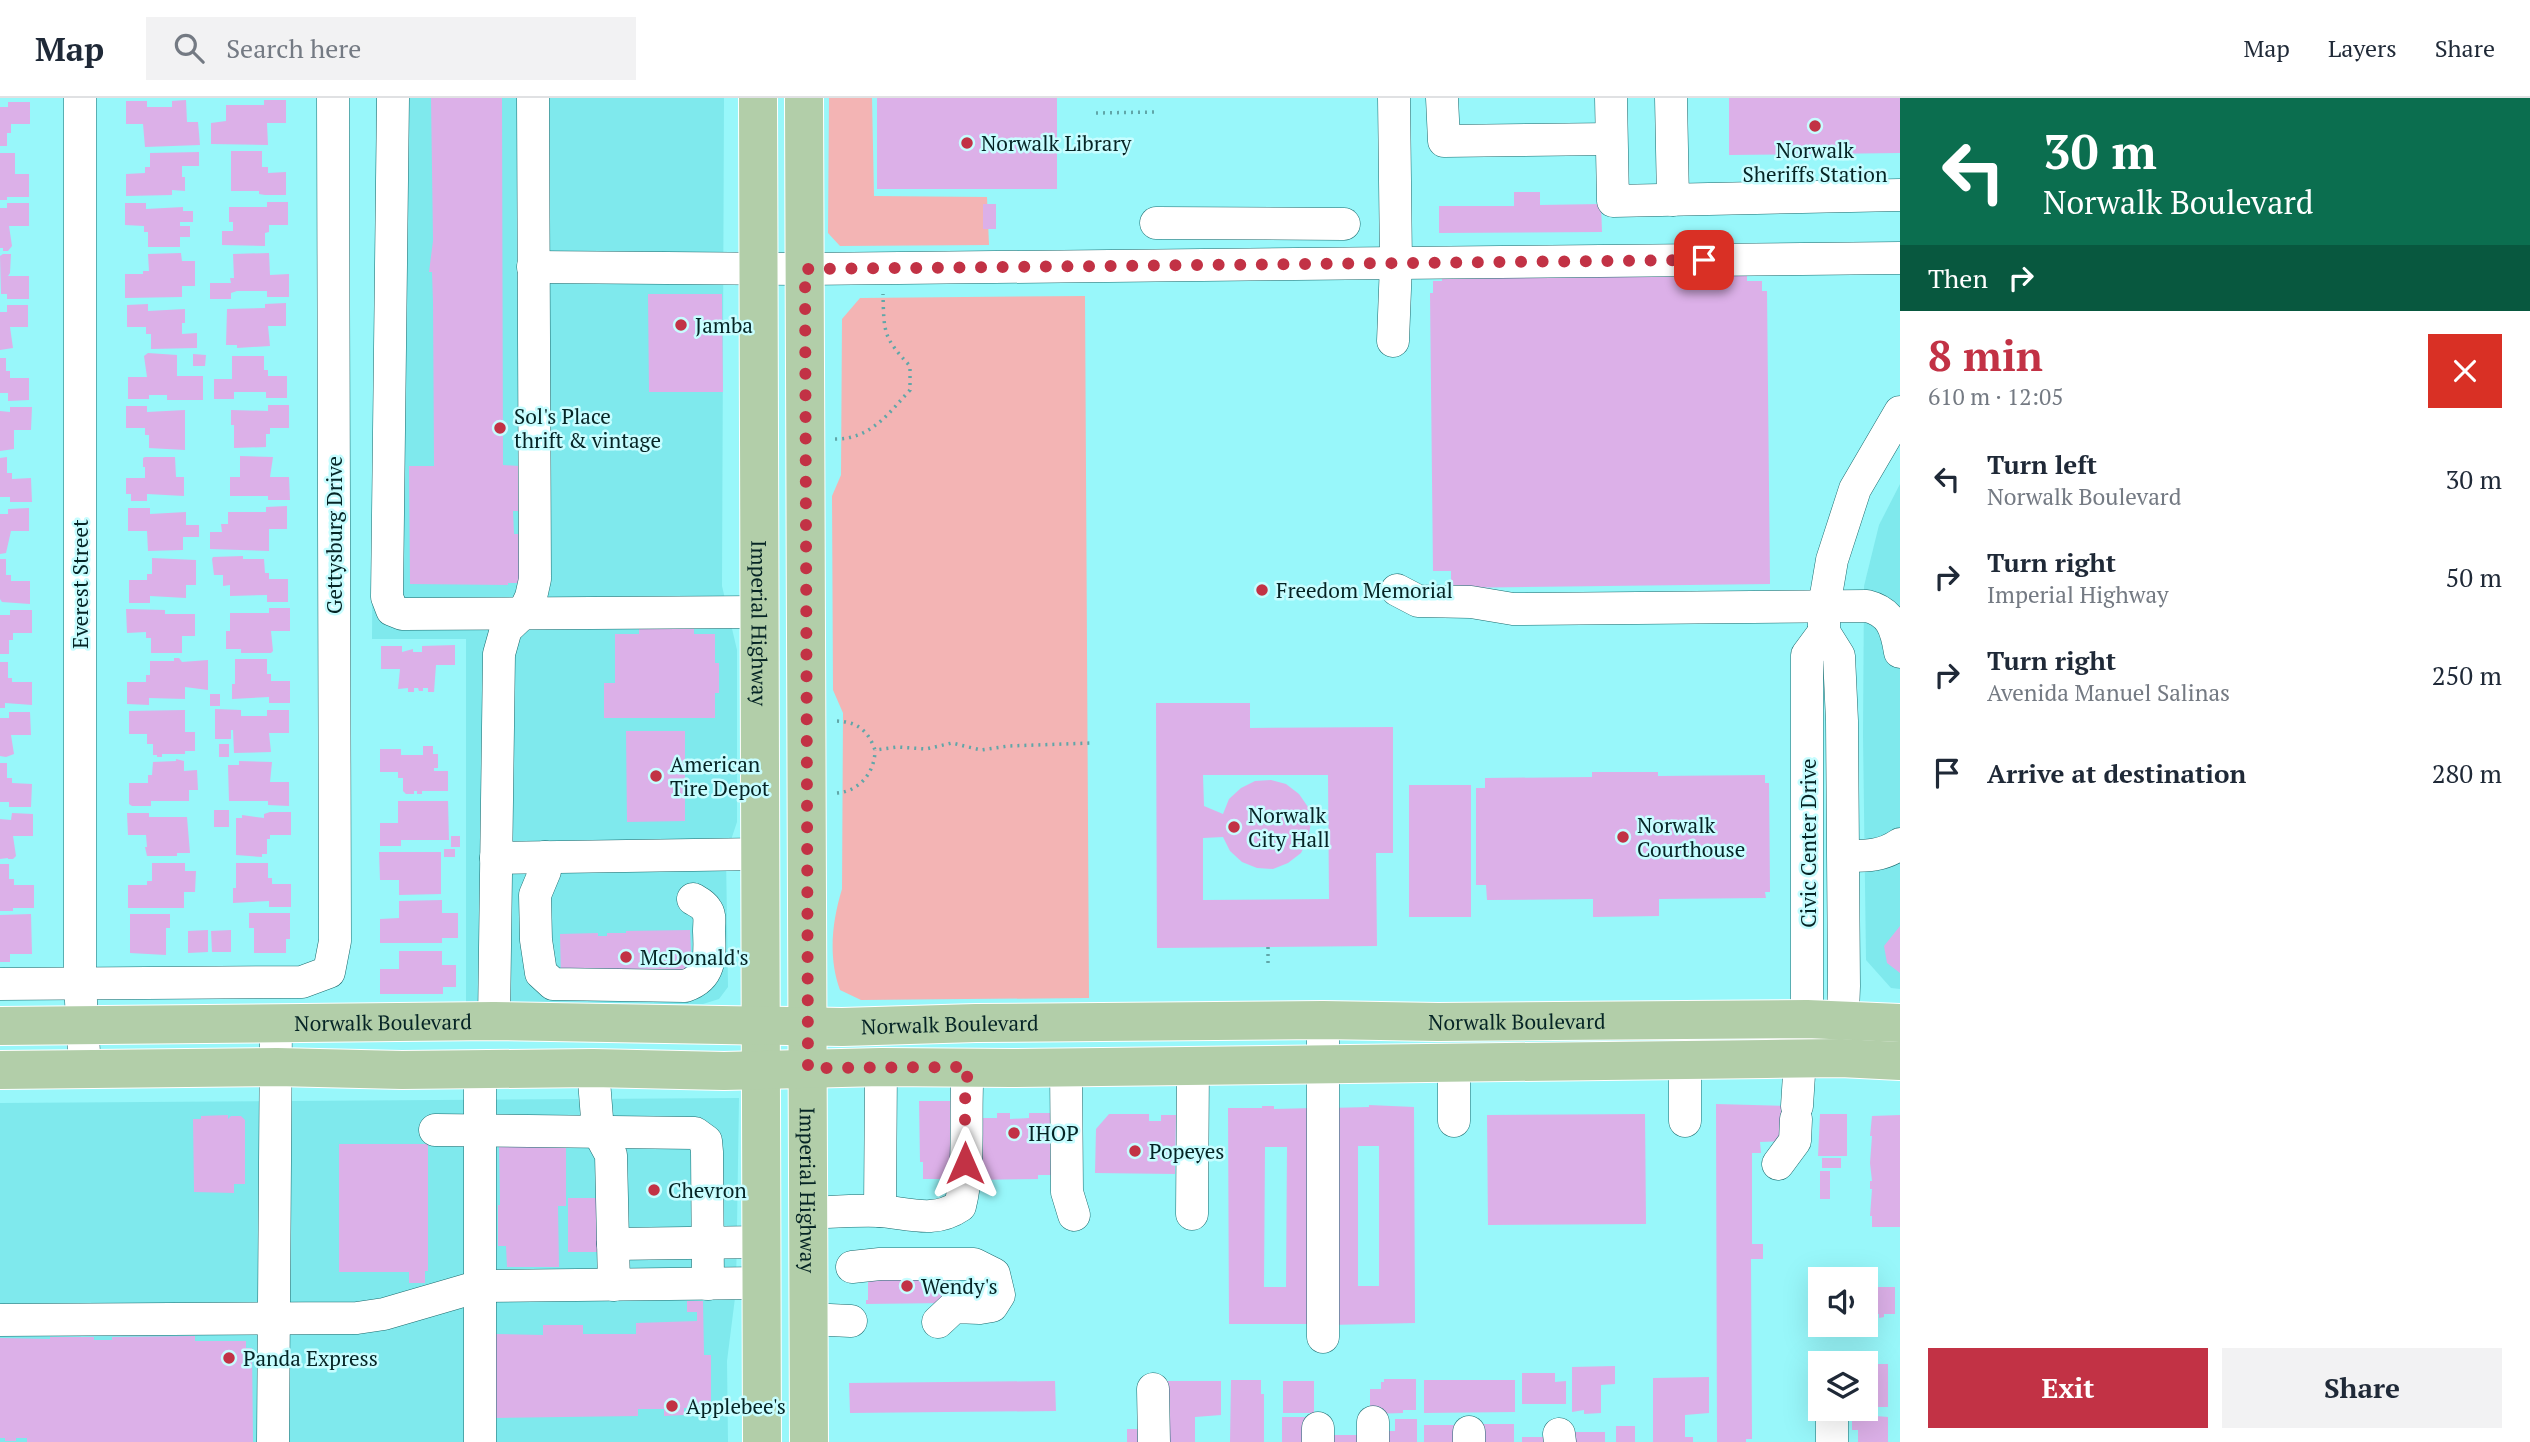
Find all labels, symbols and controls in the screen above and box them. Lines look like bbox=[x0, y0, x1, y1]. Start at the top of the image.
search box bbox=[146, 17, 636, 80]
text: Map bbox=[35, 27, 104, 70]
icon: search bbox=[170, 29, 208, 67]
text: Search here bbox=[226, 31, 361, 65]
text: Map bbox=[2243, 32, 2290, 64]
text: Layers bbox=[2328, 32, 2397, 64]
text: Share bbox=[2435, 32, 2495, 64]
marker: Norwalk Sheriffs Station bbox=[1807, 118, 1823, 134]
text: 30 m bbox=[2043, 118, 2157, 183]
icon: left bbox=[1928, 126, 2019, 217]
place label: Norwalk Library bbox=[981, 129, 1132, 157]
marker: Norwalk Library bbox=[959, 135, 975, 151]
place label: Norwalk Sheriffs Station bbox=[1743, 136, 1888, 188]
text: Norwalk Boulevard bbox=[2043, 181, 2313, 223]
pin bbox=[1674, 230, 1734, 290]
icon: arrive bbox=[1685, 241, 1723, 279]
icon: right bbox=[2002, 259, 2040, 297]
text: Then bbox=[1928, 261, 1988, 295]
place label: Jamba bbox=[695, 311, 753, 339]
marker: Jamba bbox=[673, 317, 689, 333]
text: 8 min bbox=[1928, 327, 2043, 383]
button: close bbox=[2428, 334, 2502, 408]
text: 610 m · 12:05 bbox=[1928, 381, 2063, 412]
place label: Sol's Place thrift & vintage bbox=[514, 402, 661, 454]
marker: Sol's Place thrift & vintage bbox=[492, 420, 508, 436]
text: Turn left bbox=[1987, 447, 2097, 481]
street label: Gettysburg Drive bbox=[320, 456, 348, 614]
icon: left bbox=[1928, 460, 1966, 498]
text: 30 m bbox=[2446, 462, 2502, 496]
text: Norwalk Boulevard bbox=[1987, 481, 2181, 512]
street label: Everest Street bbox=[66, 519, 94, 649]
street label: Imperial Highway bbox=[745, 540, 774, 706]
text: Turn right bbox=[1987, 545, 2116, 579]
icon: right bbox=[1928, 558, 1966, 596]
text: 50 m bbox=[2446, 560, 2502, 594]
place label: Freedom Memorial bbox=[1276, 576, 1453, 604]
text: Imperial Highway bbox=[1987, 579, 2169, 610]
marker: Freedom Memorial bbox=[1254, 582, 1270, 598]
text: Turn right bbox=[1987, 643, 2116, 677]
icon: right bbox=[1928, 656, 1966, 694]
text: 250 m bbox=[2432, 658, 2502, 692]
text: Avenida Manuel Salinas bbox=[1987, 677, 2230, 708]
place label: American Tire Depot bbox=[670, 750, 770, 802]
icon: arrive bbox=[1928, 754, 1966, 792]
text: Arrive at destination bbox=[1987, 756, 2246, 790]
text: 280 m bbox=[2432, 756, 2502, 790]
street label: Civic Center Drive bbox=[1794, 758, 1822, 928]
marker: American Tire Depot bbox=[648, 768, 664, 784]
place label: Norwalk City Hall bbox=[1248, 801, 1330, 853]
place label: Norwalk Courthouse bbox=[1637, 811, 1745, 863]
marker: Norwalk City Hall bbox=[1226, 819, 1242, 835]
marker: Norwalk Courthouse bbox=[1615, 829, 1631, 845]
place label: McDonald's bbox=[640, 943, 749, 971]
marker: McDonald's bbox=[618, 949, 634, 965]
street label: Norwalk Boulevard bbox=[294, 1007, 472, 1037]
street label: Norwalk Boulevard bbox=[1428, 1007, 1606, 1036]
street label: Norwalk Boulevard bbox=[861, 1008, 1039, 1040]
street label: Imperial Highway bbox=[794, 1107, 822, 1273]
place label: IHOP bbox=[1028, 1119, 1079, 1147]
marker: IHOP bbox=[1006, 1125, 1022, 1141]
position arrow bbox=[928, 1126, 1002, 1200]
place label: Popeyes bbox=[1149, 1137, 1224, 1165]
marker: Popeyes bbox=[1127, 1143, 1143, 1159]
place label: Chevron bbox=[668, 1176, 747, 1204]
marker: Chevron bbox=[646, 1182, 662, 1198]
map controls bbox=[1808, 1267, 1878, 1421]
button: sound bbox=[1808, 1267, 1878, 1337]
place label: Wendy's bbox=[921, 1272, 998, 1300]
marker: Wendy's bbox=[899, 1278, 915, 1294]
place label: Panda Express bbox=[243, 1344, 378, 1372]
button: Exit bbox=[1928, 1348, 2208, 1428]
button: Share bbox=[2222, 1348, 2502, 1428]
marker: Panda Express bbox=[221, 1350, 237, 1366]
button: layers bbox=[1808, 1351, 1878, 1421]
place label: Applebee's bbox=[686, 1392, 786, 1420]
marker: Applebee's bbox=[664, 1398, 680, 1414]

